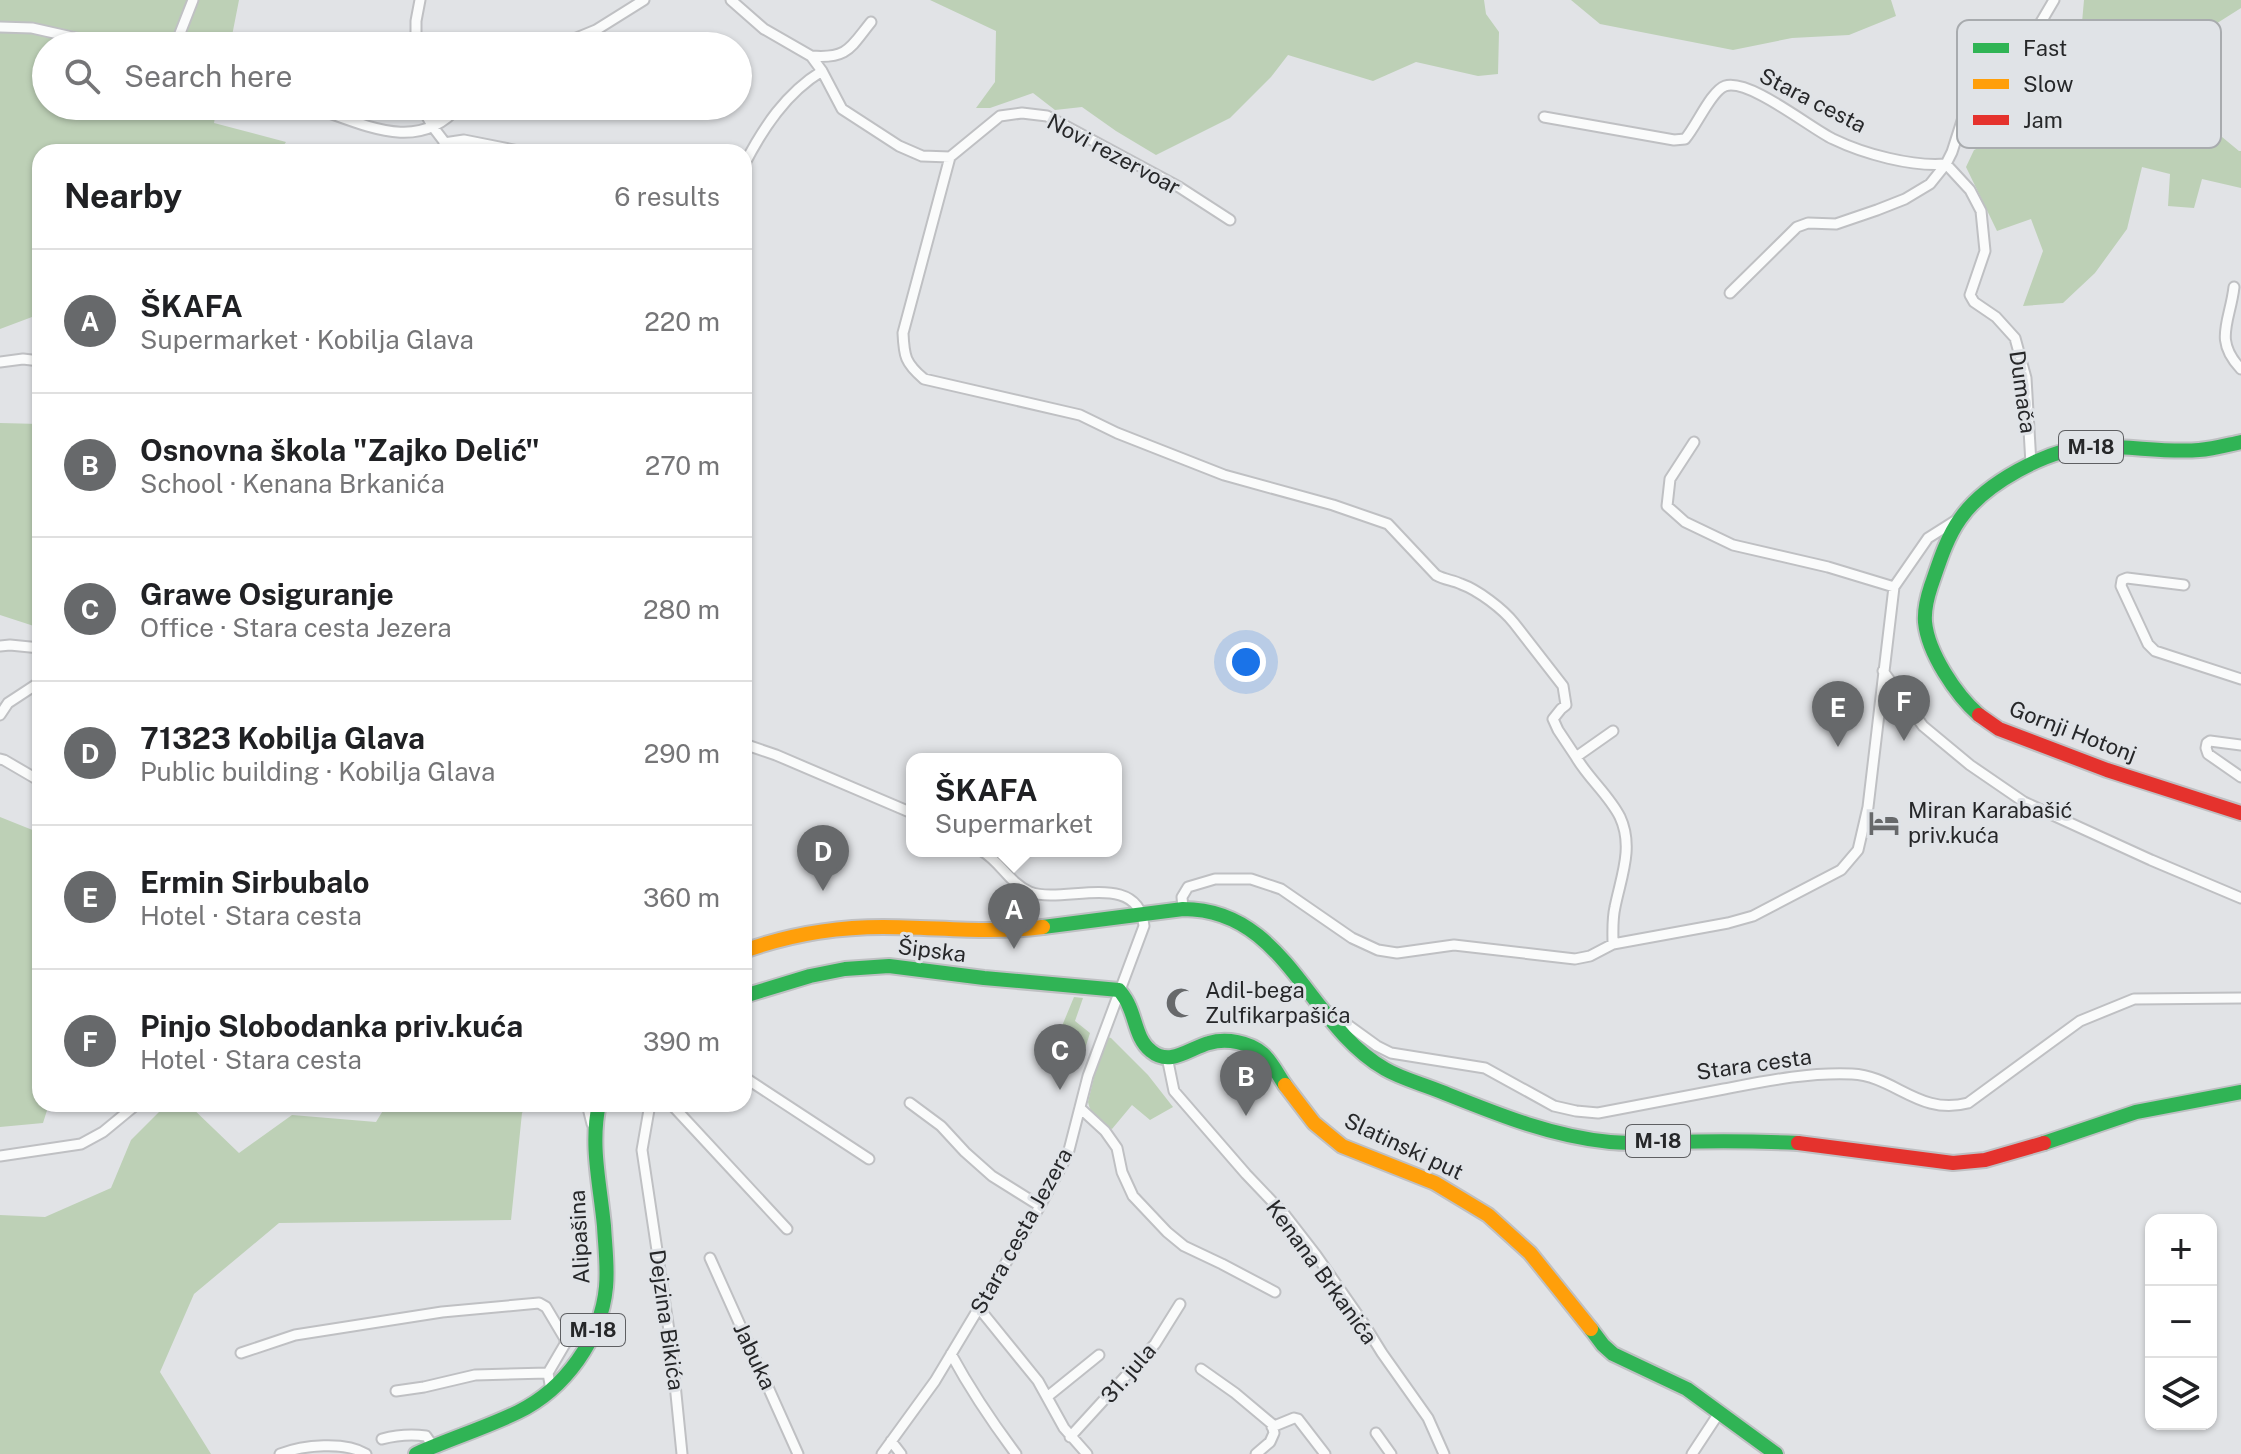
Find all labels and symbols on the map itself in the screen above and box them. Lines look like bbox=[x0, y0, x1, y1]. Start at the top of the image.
legend bbox=[1957, 20, 2221, 148]
text: Fast bbox=[2023, 35, 2067, 61]
street label: Stara cesta bbox=[1755, 62, 1871, 138]
text: Slow bbox=[2023, 71, 2073, 97]
text: Jam bbox=[2023, 107, 2063, 133]
street label: Novi rezervoar bbox=[1043, 108, 1185, 200]
street label: Dumača bbox=[2004, 349, 2042, 435]
road number: M-18 bbox=[2059, 431, 2123, 463]
your location bbox=[1226, 642, 1266, 682]
pin: F bbox=[1878, 675, 1930, 741]
pin: E bbox=[1812, 681, 1864, 747]
street label: Gornji Hotonj bbox=[2006, 695, 2140, 767]
place label: Miran Karabašić priv.kuća bbox=[1908, 797, 2072, 848]
hotel icon: Miran Karabašić priv.kuća bbox=[1867, 806, 1901, 840]
pin: D bbox=[797, 825, 849, 891]
pin: A bbox=[988, 883, 1040, 949]
street label: Šipska bbox=[896, 933, 968, 967]
place label: Adil-bega Zulfikarpašića bbox=[1205, 977, 1350, 1028]
mosque icon: Adil-bega Zulfikarpašića bbox=[1164, 986, 1198, 1020]
pin: C bbox=[1034, 1024, 1086, 1090]
street label: Stara cesta bbox=[1695, 1043, 1813, 1085]
pin: B bbox=[1220, 1050, 1272, 1116]
street label: Slatinski put bbox=[1340, 1107, 1468, 1185]
road number: M-18 bbox=[1626, 1125, 1690, 1157]
street label: Stara cesta Jezera bbox=[965, 1144, 1077, 1318]
street label: Alipašina bbox=[564, 1189, 594, 1285]
street label: Kenana Brkanića bbox=[1261, 1195, 1383, 1349]
street label: Dejzina Bikića bbox=[644, 1248, 690, 1392]
road number: M-18 bbox=[561, 1314, 625, 1346]
street label: Jabuka bbox=[728, 1318, 782, 1394]
street label: 31. jula bbox=[1095, 1338, 1161, 1408]

